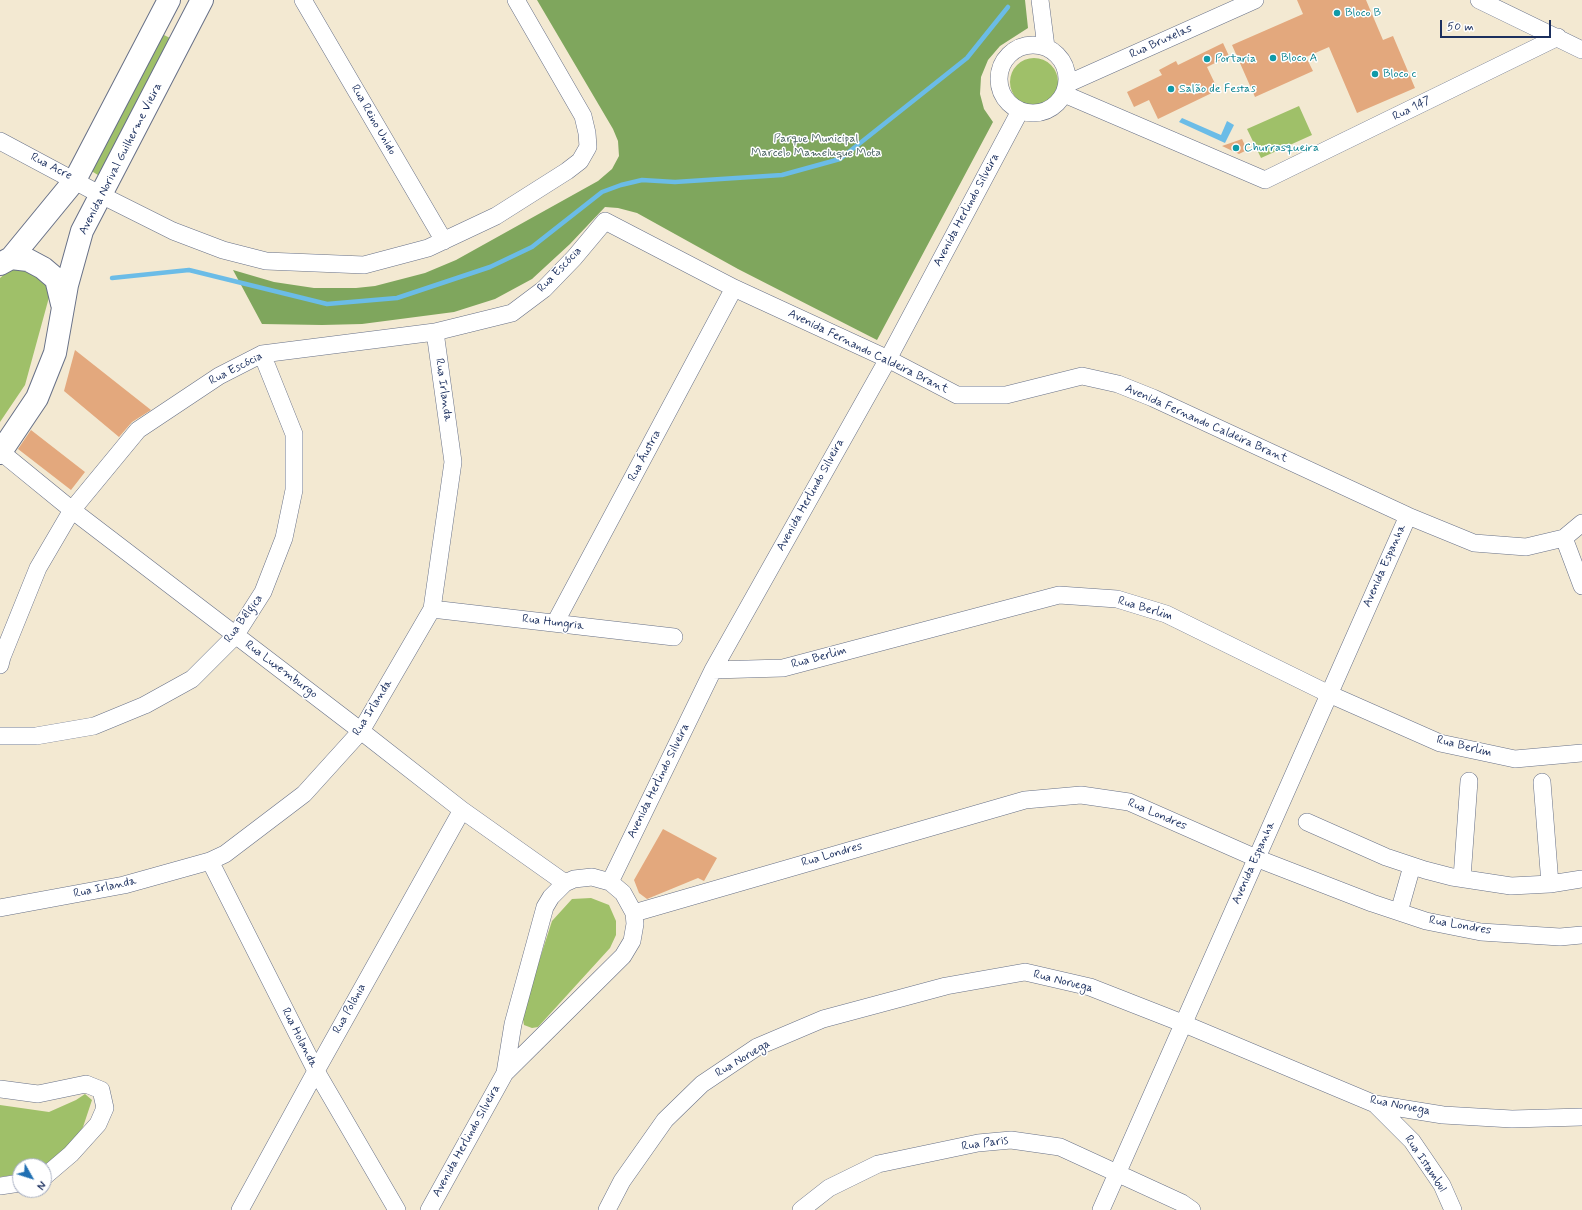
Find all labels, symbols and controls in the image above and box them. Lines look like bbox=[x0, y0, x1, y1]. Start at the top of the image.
place label: Bloco B bbox=[1345, 6, 1381, 20]
marker: Bloco B bbox=[1332, 8, 1342, 18]
scale bar bbox=[1442, 12, 1553, 38]
text: 50 m bbox=[1447, 19, 1474, 35]
street label: Rua Bruxelas bbox=[1127, 22, 1195, 62]
place label: Bloco A bbox=[1281, 51, 1317, 65]
place label: Portaria bbox=[1215, 52, 1256, 66]
marker: Bloco A bbox=[1268, 53, 1278, 63]
marker: Portaria bbox=[1202, 54, 1212, 64]
place label: Bloco c bbox=[1383, 67, 1416, 81]
marker: Bloco c bbox=[1370, 69, 1380, 79]
street label: Avenida Norival Guilherme Vieira bbox=[76, 81, 166, 237]
street label: Rua Reino Unido bbox=[347, 82, 399, 158]
place label: Salão de Festas bbox=[1179, 82, 1256, 96]
marker: Salão de Festas bbox=[1166, 84, 1176, 94]
street label: Rua 147 bbox=[1390, 94, 1434, 124]
park label: Parque Municipal Marcelo Mameluque Mota bbox=[751, 132, 881, 160]
place label: Churrasqueira bbox=[1244, 141, 1319, 155]
marker: Churrasqueira bbox=[1231, 143, 1241, 153]
street label: Rua Acre bbox=[28, 150, 74, 184]
street label: Avenida Herlindo Silveira bbox=[931, 151, 1003, 269]
street label: Rua Escócia bbox=[535, 244, 585, 296]
street label: Avenida Fernando Caldeira Brant bbox=[785, 307, 951, 397]
street label: Rua Escócia bbox=[207, 349, 265, 389]
street label: Rua Irlanda bbox=[431, 357, 455, 423]
street label: Avenida Fernando Caldeira Brant bbox=[1122, 382, 1290, 466]
street label: Rua Áustria bbox=[625, 428, 665, 484]
street label: Avenida Herlindo Silveira bbox=[774, 436, 848, 554]
street label: Avenida Espanha bbox=[1360, 522, 1410, 610]
street label: Rua Bélgica bbox=[222, 592, 266, 646]
street label: Rua Berlim bbox=[1116, 594, 1174, 624]
street label: Rua Hungria bbox=[521, 612, 585, 634]
street label: Rua Luxemburgo bbox=[242, 638, 320, 702]
street label: Rua Berlim bbox=[790, 644, 848, 672]
street label: Rua Irlanda bbox=[350, 677, 396, 739]
street label: Avenida Herlindo Silveira bbox=[625, 721, 693, 841]
street label: Rua Berlim bbox=[1435, 733, 1493, 761]
street label: Rua Londres bbox=[1125, 796, 1189, 834]
street label: Avenida Espanha bbox=[1229, 819, 1279, 907]
street label: Rua Londres bbox=[800, 839, 864, 871]
street label: Rua Irlanda bbox=[72, 874, 138, 902]
street label: Rua Londres bbox=[1428, 913, 1492, 939]
street label: Rua Noruega bbox=[1032, 968, 1094, 996]
street label: Rua Polônia bbox=[330, 981, 370, 1037]
street label: Rua Holanda bbox=[278, 1006, 320, 1070]
street label: Rua Noruega bbox=[713, 1037, 773, 1081]
street label: Avenida Herlindo Silveira bbox=[430, 1082, 504, 1200]
street label: Rua Noruega bbox=[1369, 1093, 1431, 1119]
street label: Rua Istambul bbox=[1401, 1133, 1449, 1195]
street label: Rua Paris bbox=[961, 1134, 1009, 1154]
north arrow bbox=[12, 1158, 52, 1198]
text: N bbox=[33, 1178, 48, 1192]

